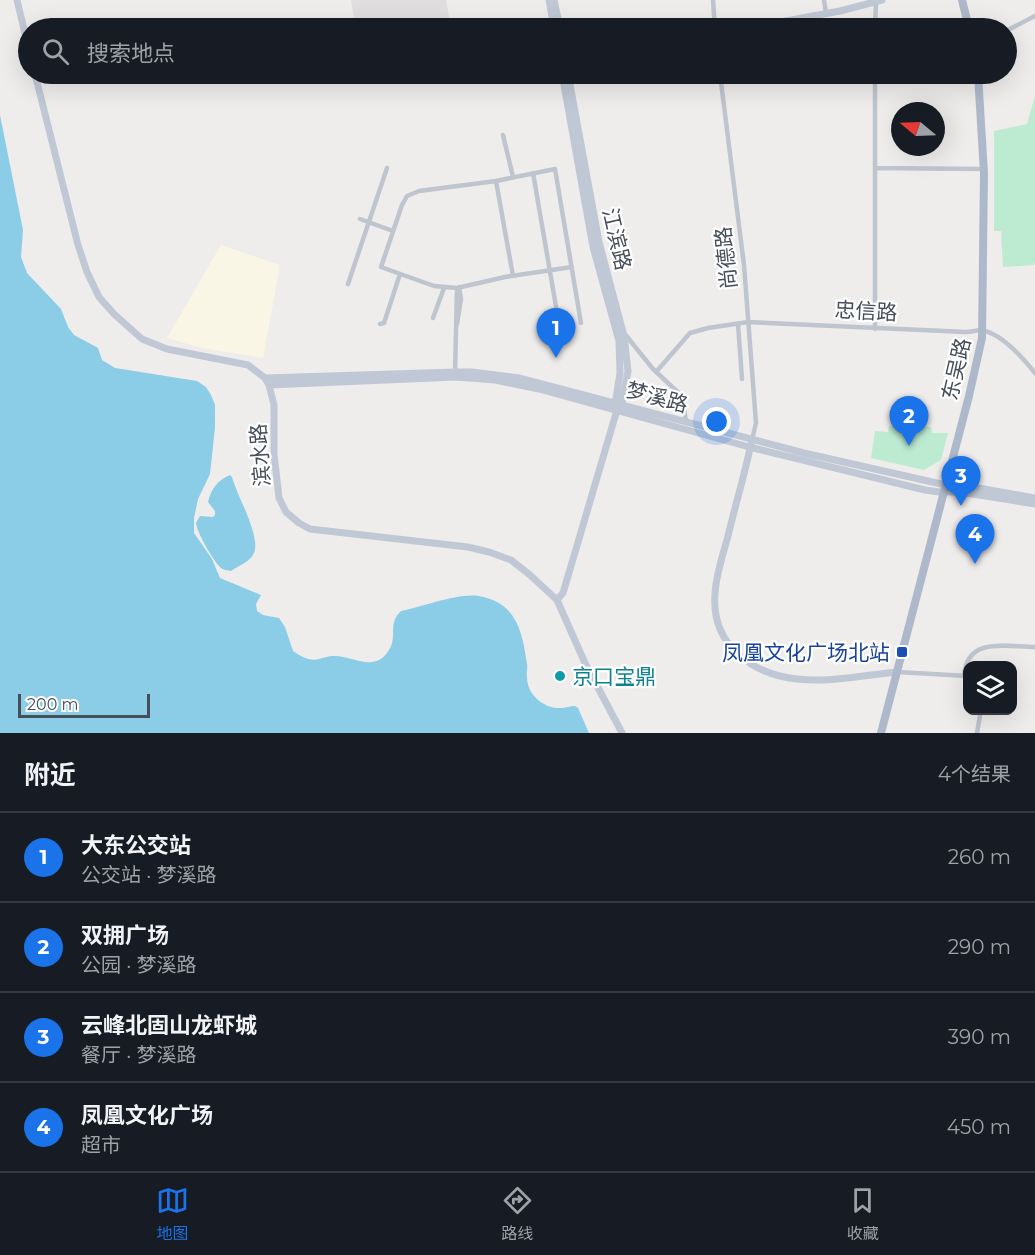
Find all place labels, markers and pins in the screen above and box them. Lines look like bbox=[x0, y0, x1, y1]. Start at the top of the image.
pin: 1 bbox=[536, 308, 576, 358]
pin: 2 bbox=[890, 396, 928, 446]
pin: 3 bbox=[942, 456, 980, 506]
pin: 4 bbox=[956, 514, 994, 564]
place label: 凤凰文化广场北站 bbox=[722, 640, 890, 665]
marker: 凤凰文化广场北站 bbox=[895, 645, 909, 659]
place label: 京口宝鼎 bbox=[572, 664, 656, 689]
marker: 京口宝鼎 bbox=[553, 669, 567, 683]

